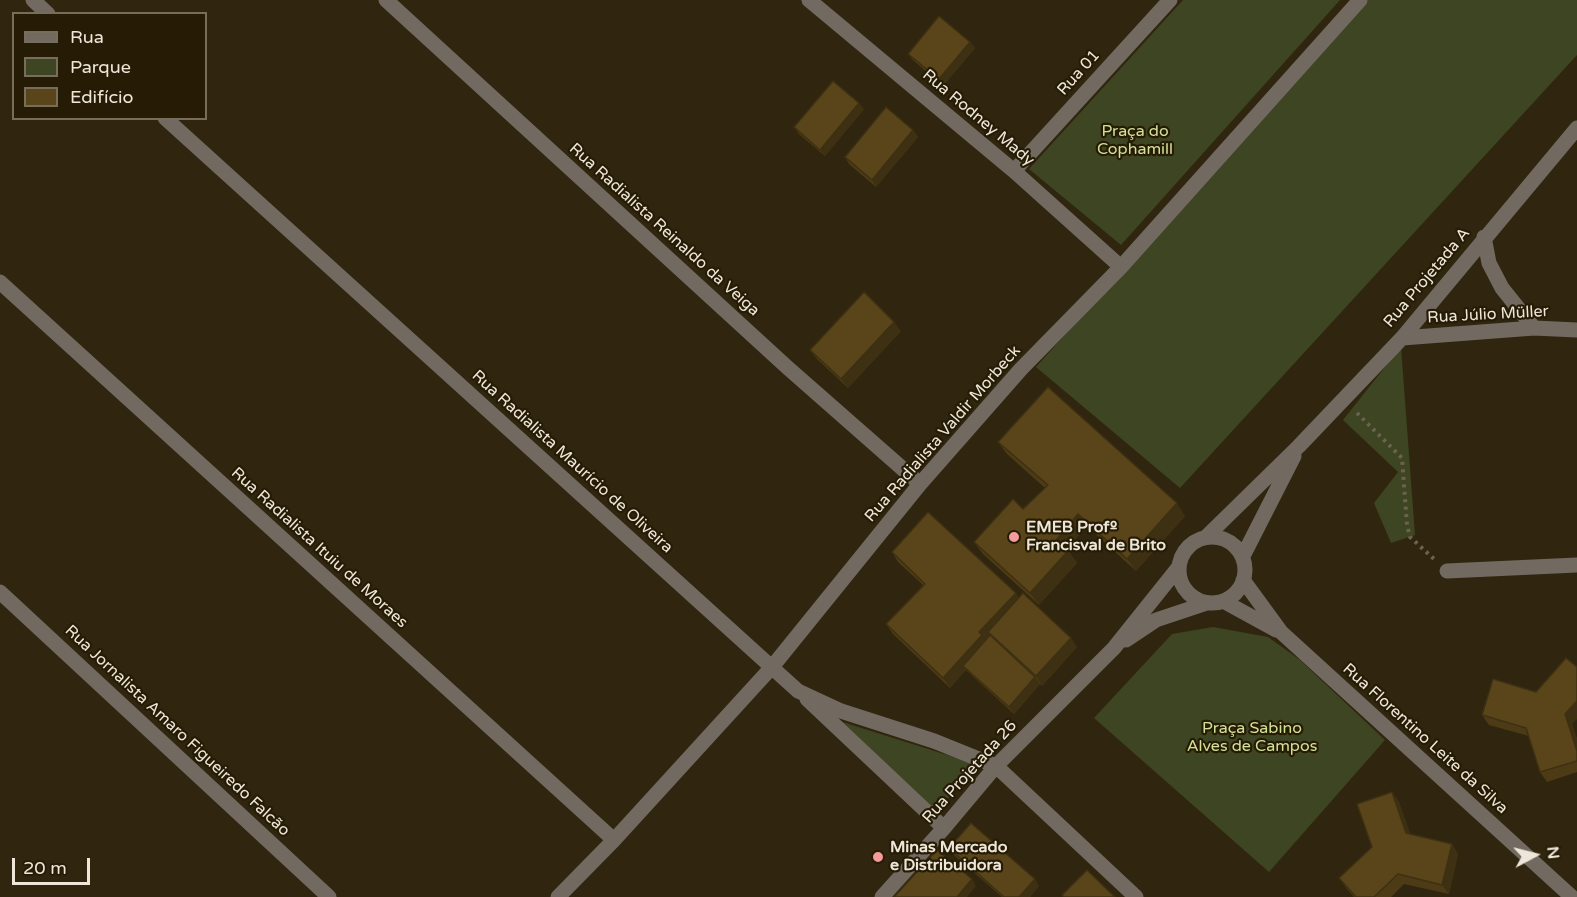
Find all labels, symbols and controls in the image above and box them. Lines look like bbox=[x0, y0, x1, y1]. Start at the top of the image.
legend bbox=[12, 12, 207, 120]
text: Rua bbox=[70, 26, 104, 48]
street label: Rua 01 bbox=[1054, 46, 1104, 100]
text: Parque bbox=[70, 56, 131, 78]
street label: Rua Rodney Mady bbox=[918, 66, 1038, 170]
text: Edifício bbox=[70, 86, 133, 108]
park label: Praça do Cophamill bbox=[1097, 122, 1173, 160]
street label: Rua Radialista Reinaldo da Veiga bbox=[565, 139, 763, 321]
street label: Rua Projetada A bbox=[1380, 224, 1474, 332]
street label: Rua Júlio Müller bbox=[1427, 302, 1549, 328]
street label: Rua Radialista Valdir Morbeck bbox=[861, 342, 1025, 526]
street label: Rua Radialista Maurício de Oliveira bbox=[468, 367, 676, 557]
street label: Rua Radialista Ituiu de Moraes bbox=[227, 464, 411, 632]
place label: EMEB Profº Francisval de Brito bbox=[1026, 518, 1166, 556]
marker: EMEB Profº Francisval de Brito bbox=[1007, 530, 1021, 544]
street label: Rua Jornalista Amaro Figueiredo Falcão bbox=[61, 621, 293, 841]
street label: Rua Florentino Leite da Silva bbox=[1338, 660, 1512, 818]
street label: Rua Projetada 26 bbox=[919, 716, 1021, 828]
park label: Praça Sabino Alves de Campos bbox=[1187, 719, 1317, 757]
north arrow bbox=[1505, 825, 1565, 885]
place label: Minas Mercado e Distribuidora bbox=[890, 838, 1007, 876]
text: N bbox=[1542, 845, 1564, 860]
scale bar bbox=[15, 846, 93, 884]
marker: Minas Mercado e Distribuidora bbox=[871, 850, 885, 864]
text: 20 m bbox=[23, 857, 67, 879]

